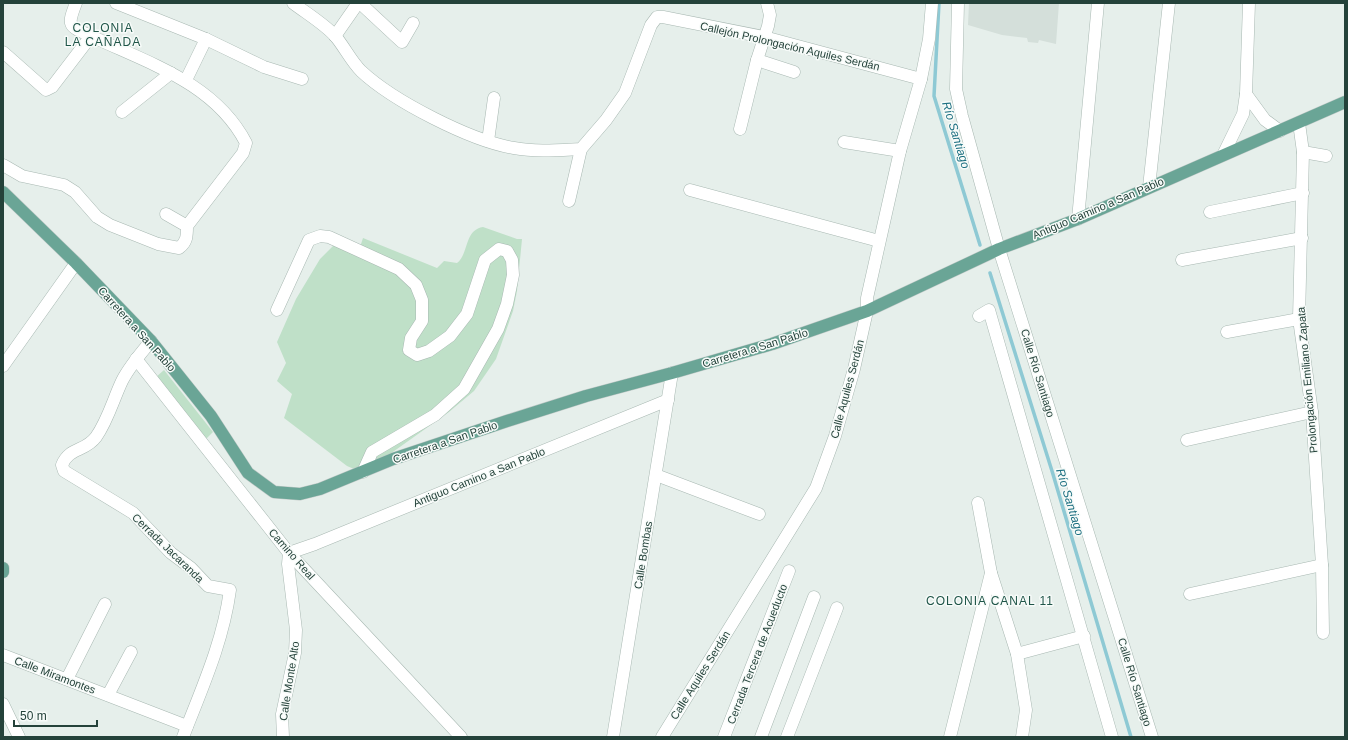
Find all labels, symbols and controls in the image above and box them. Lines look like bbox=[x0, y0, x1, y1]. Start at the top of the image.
street label: Callejón Prolongación Aquiles Serdán bbox=[699, 19, 881, 73]
district label: COLONIA LA CAÑADA bbox=[65, 21, 141, 49]
water label: Río Santiago bbox=[939, 100, 973, 171]
street label: Antiguo Camino a San Pablo bbox=[1031, 175, 1165, 241]
street label: Carretera a San Pablo bbox=[96, 284, 178, 374]
street label: Prolongación Emiliano Zapata bbox=[1295, 306, 1319, 454]
street label: Carretera a San Pablo bbox=[701, 326, 809, 370]
street label: Calle Río Santiago bbox=[1019, 327, 1057, 419]
street label: Calle Aquiles Serdán bbox=[828, 338, 866, 440]
street label: Carretera a San Pablo bbox=[391, 419, 499, 465]
street label: Antiguo Camino a San Pablo bbox=[411, 445, 547, 509]
water label: Río Santiago bbox=[1053, 467, 1087, 538]
street label: Cerrada Jacaranda bbox=[130, 511, 207, 586]
street label: Calle Bombas bbox=[632, 520, 654, 590]
street label: Camino Real bbox=[267, 526, 317, 582]
street label: Cerrada Tercera de Acueducto bbox=[725, 582, 789, 726]
district label: COLONIA CANAL 11 bbox=[926, 594, 1054, 608]
street label: Calle Aquiles Serdán bbox=[668, 629, 732, 721]
street label: Calle Río Santiago bbox=[1116, 636, 1154, 728]
street label: Calle Monte Alto bbox=[277, 640, 301, 722]
street label: Calle Miramontes bbox=[13, 654, 98, 696]
scale bar bbox=[14, 702, 97, 728]
text: 50 m bbox=[20, 709, 47, 723]

